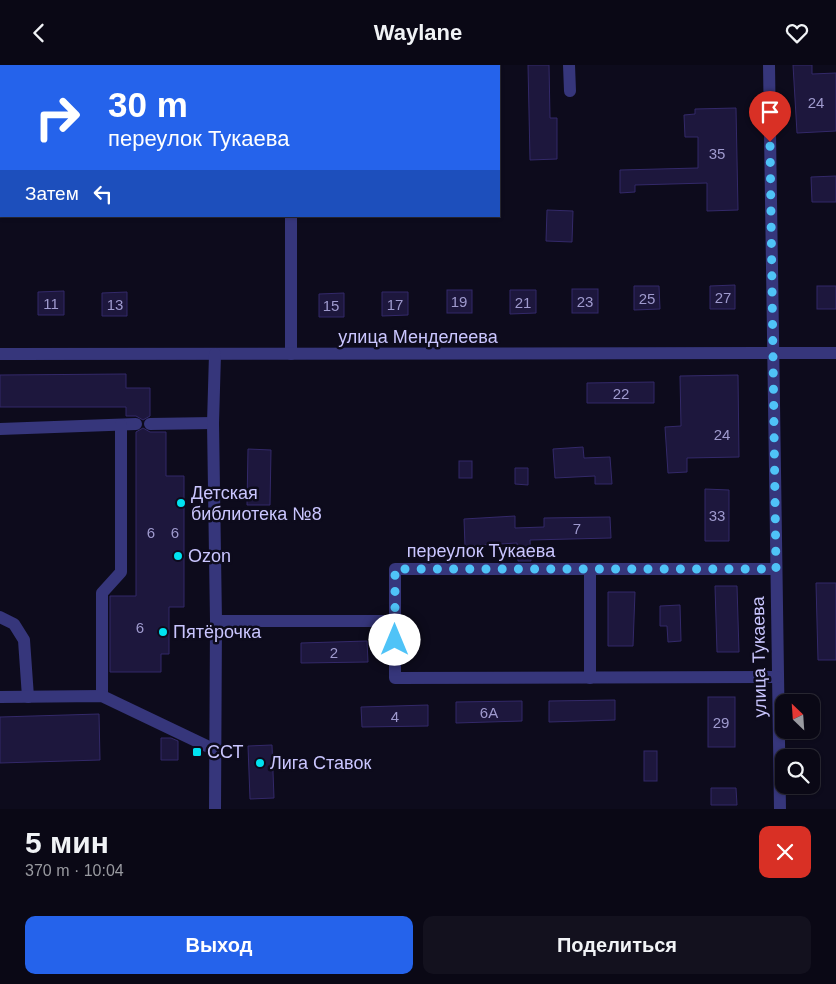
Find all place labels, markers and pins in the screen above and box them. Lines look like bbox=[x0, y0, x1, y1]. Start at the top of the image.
pin bbox=[749, 91, 791, 142]
place label: Детская библиотека №8 bbox=[191, 483, 322, 524]
marker: Детская библиотека №8 bbox=[175, 497, 187, 509]
place label: Ozon bbox=[188, 546, 231, 566]
marker: Ozon bbox=[172, 550, 184, 562]
place label: Пятёрочка bbox=[173, 622, 262, 642]
marker: Пятёрочка bbox=[157, 626, 169, 638]
place label: ССТ bbox=[207, 742, 243, 762]
marker: ССТ bbox=[191, 746, 203, 758]
place label: Лига Ставок bbox=[270, 753, 371, 773]
marker: Лига Ставок bbox=[254, 757, 266, 769]

